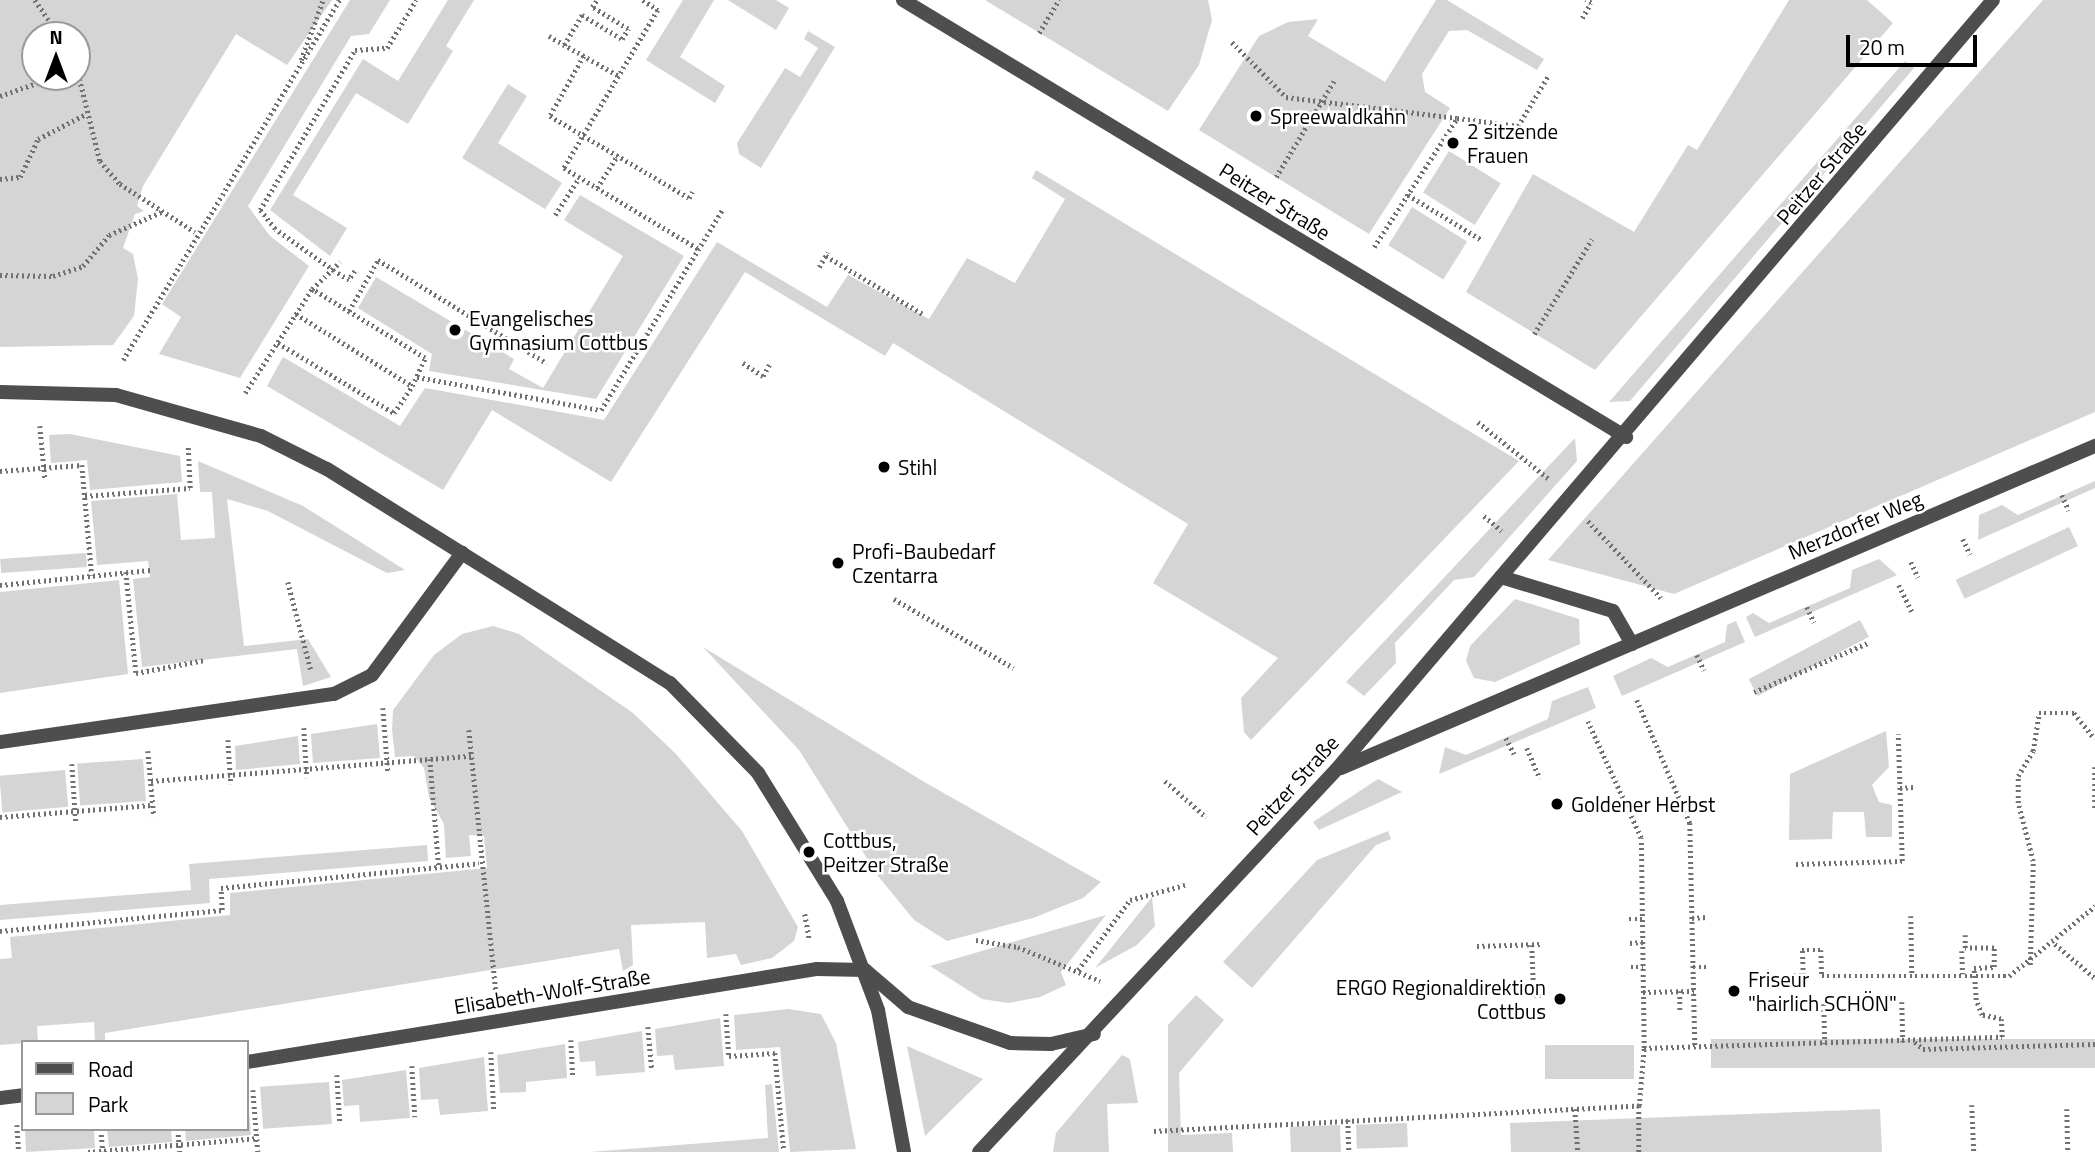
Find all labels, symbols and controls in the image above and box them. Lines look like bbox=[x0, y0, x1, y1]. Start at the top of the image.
north arrow bbox=[21, 21, 91, 91]
scale bar bbox=[1850, 21, 1981, 65]
text: N bbox=[49, 22, 63, 51]
text: 20 m bbox=[1859, 31, 1905, 63]
place label: Spreewaldkahn bbox=[1270, 103, 1406, 129]
marker: Spreewaldkahn bbox=[1248, 108, 1264, 124]
street label: Peitzer Straße bbox=[1771, 117, 1871, 229]
place label: 2 sitzende Frauen bbox=[1467, 118, 1558, 168]
marker: 2 sitzende Frauen bbox=[1445, 135, 1461, 151]
street label: Peitzer Straße bbox=[1215, 157, 1335, 245]
place label: Evangelisches Gymnasium Cottbus bbox=[469, 305, 648, 355]
marker: Evangelisches Gymnasium Cottbus bbox=[447, 322, 463, 338]
place label: Stihl bbox=[898, 454, 937, 480]
marker: Stihl bbox=[876, 459, 892, 475]
street label: Merzdorfer Weg bbox=[1784, 485, 1926, 565]
place label: Profi-Baubedarf Czentarra bbox=[852, 538, 995, 588]
marker: Profi-Baubedarf Czentarra bbox=[830, 555, 846, 571]
street label: Peitzer Straße bbox=[1241, 730, 1343, 840]
place label: Goldener Herbst bbox=[1571, 791, 1715, 817]
marker: Goldener Herbst bbox=[1549, 796, 1565, 812]
place label: Cottbus, Peitzer Straße bbox=[823, 827, 949, 877]
marker: Cottbus, Peitzer Straße bbox=[801, 844, 817, 860]
street label: Elisabeth-Wolf-Straße bbox=[452, 963, 652, 1019]
place label: Friseur "hairlich SCHÖN" bbox=[1748, 966, 1897, 1016]
place label: ERGO Regionaldirektion Cottbus bbox=[1336, 974, 1546, 1024]
marker: Friseur "hairlich SCHÖN" bbox=[1726, 983, 1742, 999]
marker: ERGO Regionaldirektion Cottbus bbox=[1552, 991, 1568, 1007]
legend bbox=[21, 1040, 248, 1131]
text: Road bbox=[88, 1053, 133, 1085]
text: Park bbox=[88, 1088, 128, 1120]

